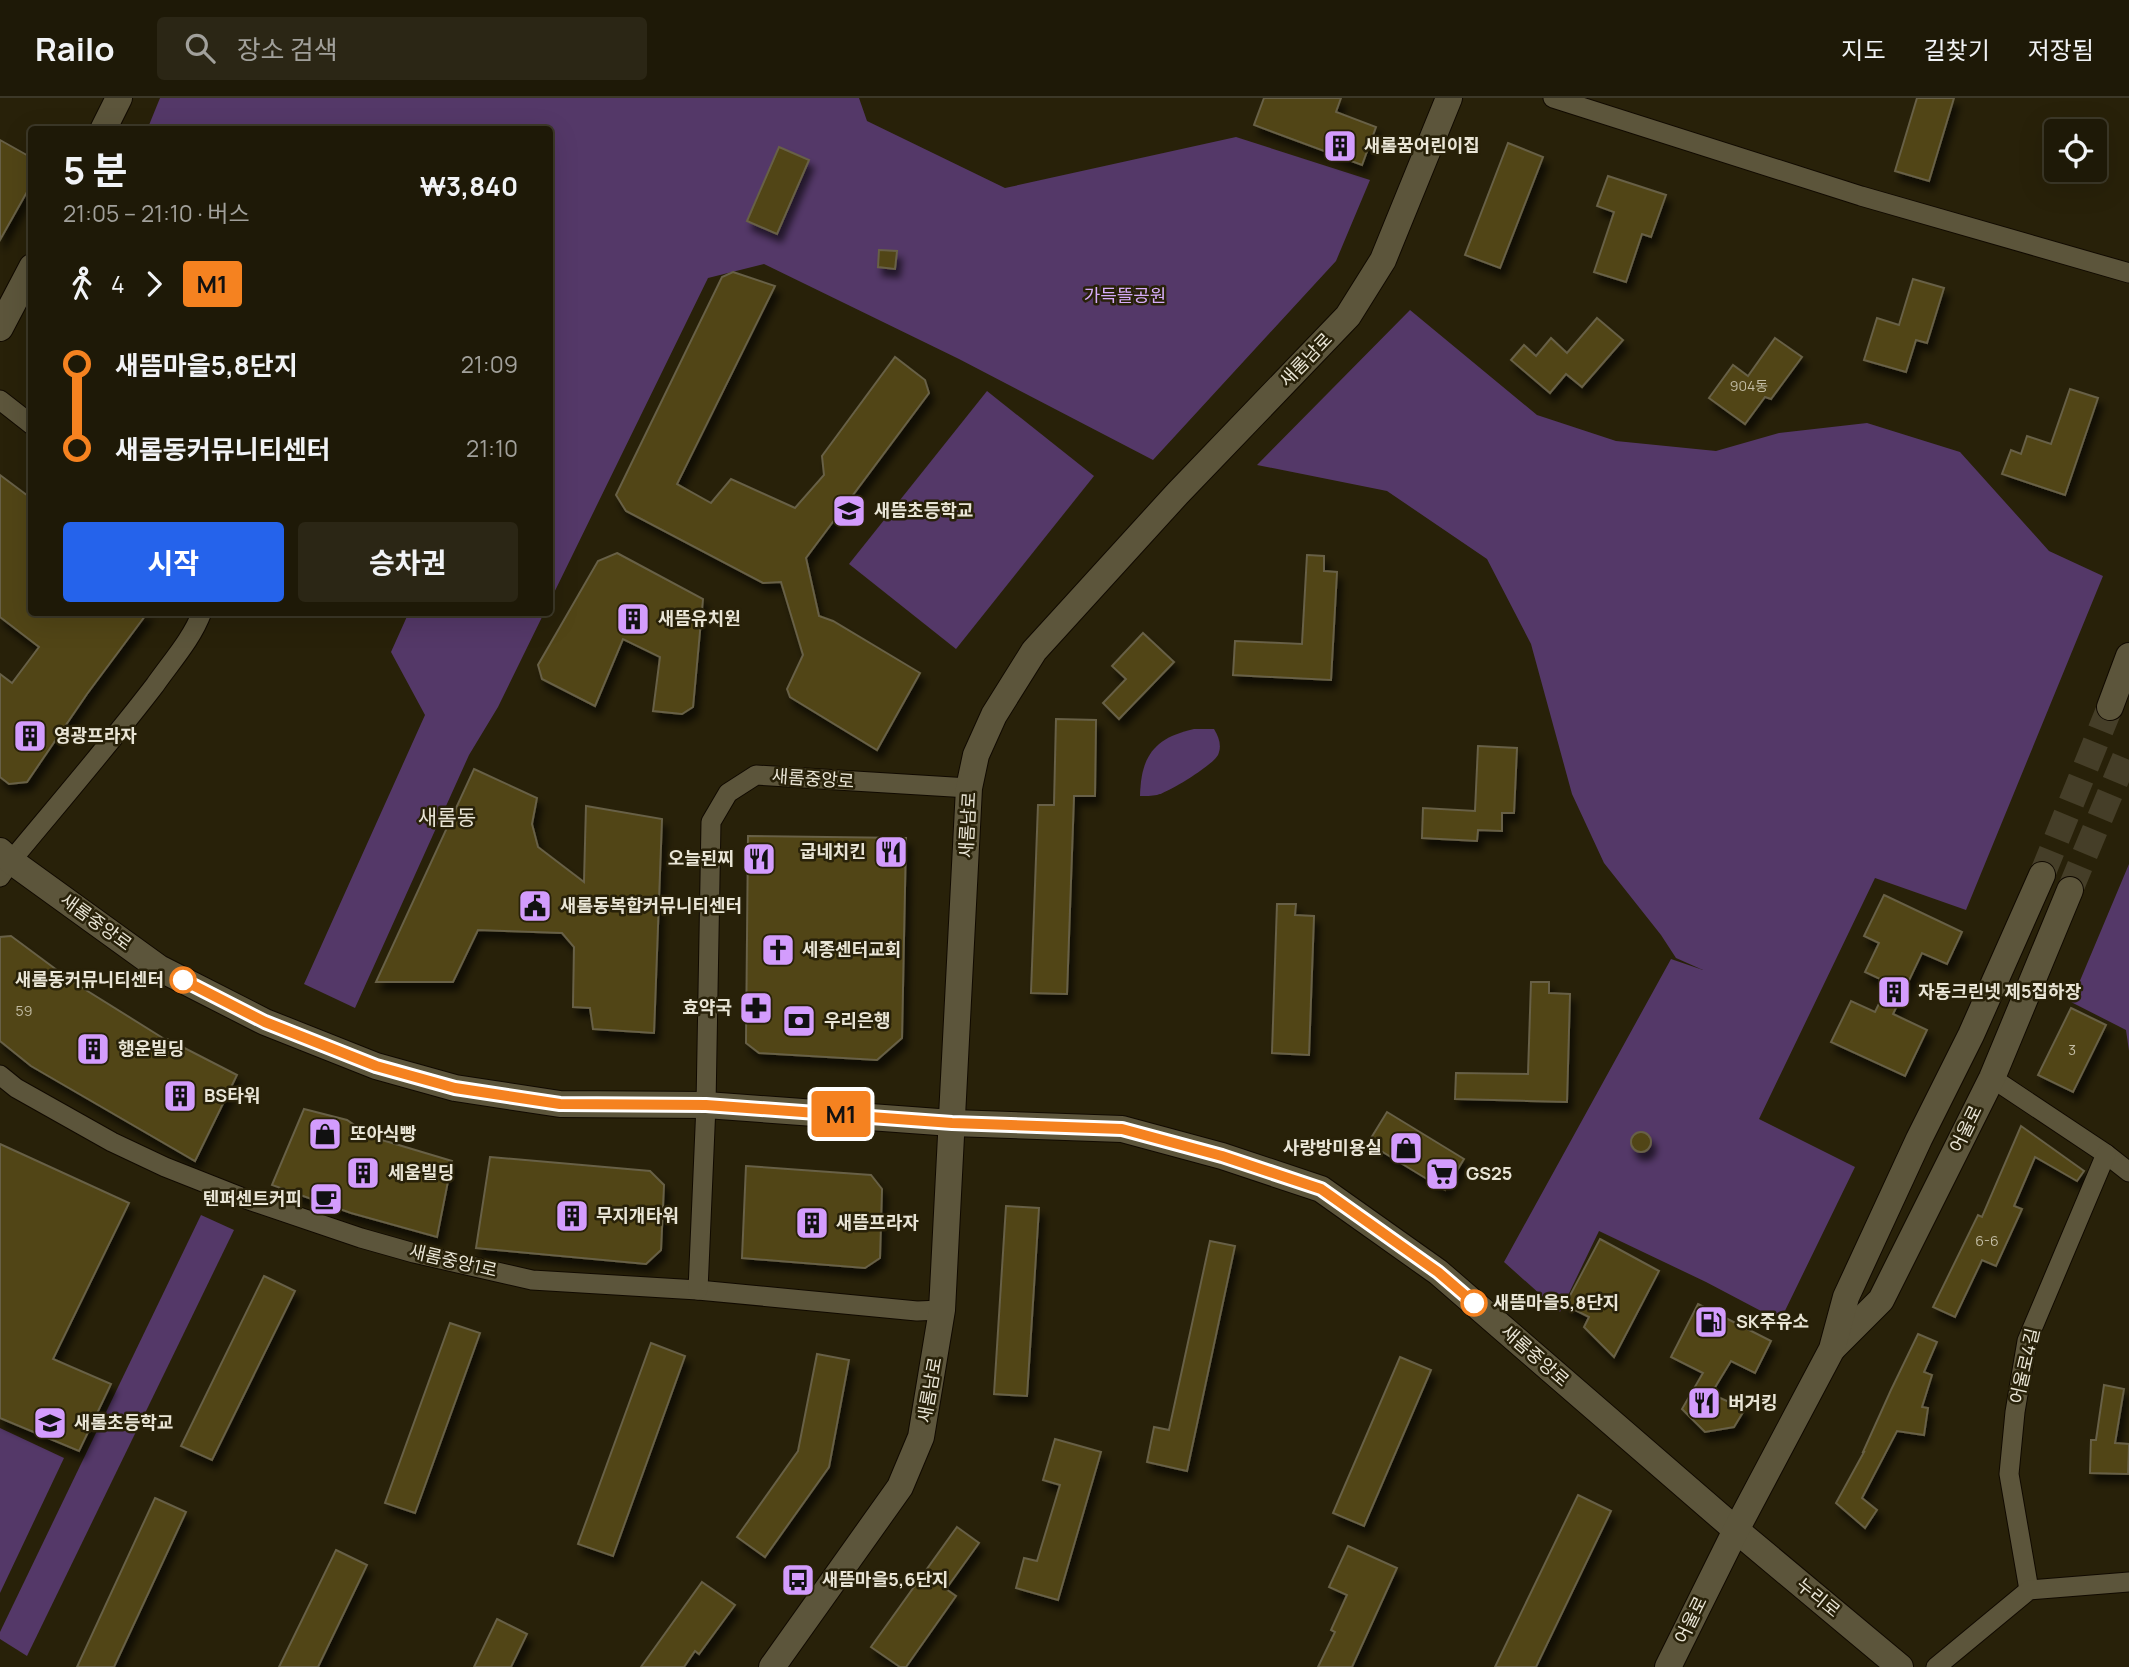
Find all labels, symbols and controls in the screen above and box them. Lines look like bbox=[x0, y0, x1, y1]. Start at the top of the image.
search box bbox=[157, 17, 647, 80]
text: Railo bbox=[35, 26, 115, 71]
icon: search bbox=[181, 29, 219, 67]
text: 장소 검색 bbox=[237, 31, 338, 67]
text: 지도 bbox=[1841, 33, 1886, 66]
text: 길찾기 bbox=[1924, 33, 1990, 66]
text: 저장됨 bbox=[2028, 33, 2094, 66]
map controls bbox=[2044, 119, 2107, 182]
button: locate bbox=[2044, 119, 2107, 182]
building icon: 새롬꿈어린이집 bbox=[1321, 127, 1359, 165]
place label: 새롬꿈어린이집 bbox=[1364, 133, 1480, 157]
text: 5 분 bbox=[63, 143, 128, 195]
text: ₩3,840 bbox=[420, 168, 518, 204]
text: 21:05 – 21:10 · 버스 bbox=[63, 197, 250, 229]
icon: walk bbox=[63, 265, 101, 303]
icon: forward bbox=[135, 265, 173, 303]
text: M1 bbox=[197, 267, 228, 300]
text: 4 bbox=[111, 268, 125, 300]
park label: 가득뜰공원 bbox=[1084, 283, 1166, 307]
street label: 새롬남로 bbox=[1274, 327, 1337, 391]
text: 새뜸마을5,8단지 bbox=[115, 347, 298, 383]
text: 21:09 bbox=[461, 348, 518, 380]
house number: 904동 bbox=[1730, 376, 1768, 395]
text: 새롬동커뮤니티센터 bbox=[115, 431, 330, 467]
text: 21:10 bbox=[466, 432, 518, 464]
school or university icon: 새뜸초등학교 bbox=[830, 492, 868, 530]
place label: 새뜸초등학교 bbox=[874, 498, 973, 522]
button: 시작 bbox=[63, 522, 284, 602]
button: 승차권 bbox=[298, 522, 518, 602]
building icon: 새뜸유치원 bbox=[614, 600, 652, 638]
place label: 새뜸유치원 bbox=[658, 606, 741, 630]
building icon: 영광프라자 bbox=[11, 717, 49, 755]
place label: 영광프라자 bbox=[54, 723, 137, 747]
street label: 새롬중앙로 bbox=[771, 763, 855, 793]
street label: 새롬남로 bbox=[953, 791, 981, 859]
district label: 새롬동 bbox=[418, 803, 476, 831]
restaurant icon: 굽네치킨 bbox=[872, 833, 910, 871]
place label: 굽네치킨 bbox=[800, 839, 866, 863]
restaurant icon: 오늘된찌 bbox=[740, 840, 778, 878]
place label: 오늘된찌 bbox=[668, 846, 734, 870]
street label: 새롬중앙로 bbox=[56, 887, 137, 955]
public building icon: 새롬동복합커뮤니티센터 bbox=[516, 887, 554, 925]
place label: 새롬동복합커뮤니티센터 bbox=[560, 893, 742, 917]
church icon: 세종센터교회 bbox=[759, 931, 797, 969]
place label: 세종센터교회 bbox=[802, 937, 901, 961]
place label: 새롬동커뮤니티센터 bbox=[15, 967, 164, 991]
marker: 새롬동커뮤니티센터 bbox=[170, 967, 196, 993]
building icon: 자동크린넷 제5집하장 bbox=[1875, 973, 1913, 1011]
place label: 자동크린넷 제5집하장 bbox=[1918, 979, 2082, 1003]
pharmacy icon: 효약국 bbox=[737, 989, 775, 1027]
place label: 효약국 bbox=[682, 995, 732, 1019]
house number: 59 bbox=[16, 1001, 32, 1020]
bank icon: 우리은행 bbox=[780, 1002, 818, 1040]
place label: 우리은행 bbox=[824, 1008, 890, 1032]
building icon: 행운빌딩 bbox=[74, 1030, 112, 1068]
place label: 행운빌딩 bbox=[118, 1036, 184, 1060]
house number: 3 bbox=[2068, 1040, 2076, 1059]
building icon: BS타워 bbox=[161, 1077, 199, 1115]
place label: BS타워 bbox=[204, 1083, 260, 1107]
line badge: M1 bbox=[810, 1091, 872, 1137]
text: M1 bbox=[825, 1097, 857, 1130]
street label: 어울로 bbox=[1943, 1101, 1987, 1156]
shop icon: 또아식빵 bbox=[306, 1115, 344, 1153]
place label: 또아식빵 bbox=[350, 1121, 417, 1145]
shop icon: 사랑방미용실 bbox=[1387, 1129, 1425, 1167]
place label: 사랑방미용실 bbox=[1283, 1135, 1382, 1159]
building icon: 세움빌딩 bbox=[344, 1154, 382, 1192]
supermarket icon: GS25 bbox=[1423, 1155, 1461, 1193]
place label: 세움빌딩 bbox=[388, 1160, 454, 1184]
place label: GS25 bbox=[1466, 1161, 1512, 1185]
cafe icon: 텐퍼센트커피 bbox=[307, 1180, 345, 1218]
place label: 텐퍼센트커피 bbox=[203, 1186, 302, 1210]
building icon: 무지개타워 bbox=[553, 1197, 591, 1235]
place label: 무지개타워 bbox=[596, 1203, 679, 1227]
building icon: 새뜸프라자 bbox=[793, 1204, 831, 1242]
place label: 새뜸프라자 bbox=[836, 1210, 919, 1234]
house number: 6-6 bbox=[1975, 1231, 1999, 1250]
street label: 새롬중앙1로 bbox=[407, 1238, 500, 1282]
marker: 새뜸마을5,8단지 bbox=[1461, 1290, 1487, 1316]
place label: 새뜸마을5,8단지 bbox=[1493, 1290, 1619, 1314]
fuel station icon: SK주유소 bbox=[1692, 1303, 1730, 1341]
place label: SK주유소 bbox=[1736, 1309, 1809, 1333]
street label: 새롬중앙로 bbox=[1497, 1319, 1575, 1391]
street label: 어울로4길 bbox=[2004, 1326, 2044, 1406]
street label: 새롬남로 bbox=[911, 1355, 947, 1425]
restaurant icon: 버거킹 bbox=[1685, 1384, 1723, 1422]
place label: 버거킹 bbox=[1728, 1390, 1778, 1414]
school or university icon: 새롬초등학교 bbox=[31, 1404, 69, 1442]
place label: 새롬초등학교 bbox=[74, 1410, 173, 1434]
bus stop icon: 새뜸마을5,6단지 bbox=[779, 1561, 817, 1599]
place label: 새뜸마을5,6단지 bbox=[822, 1567, 949, 1591]
street label: 누리로 bbox=[1792, 1572, 1845, 1622]
street label: 어울로 bbox=[1668, 1592, 1712, 1647]

